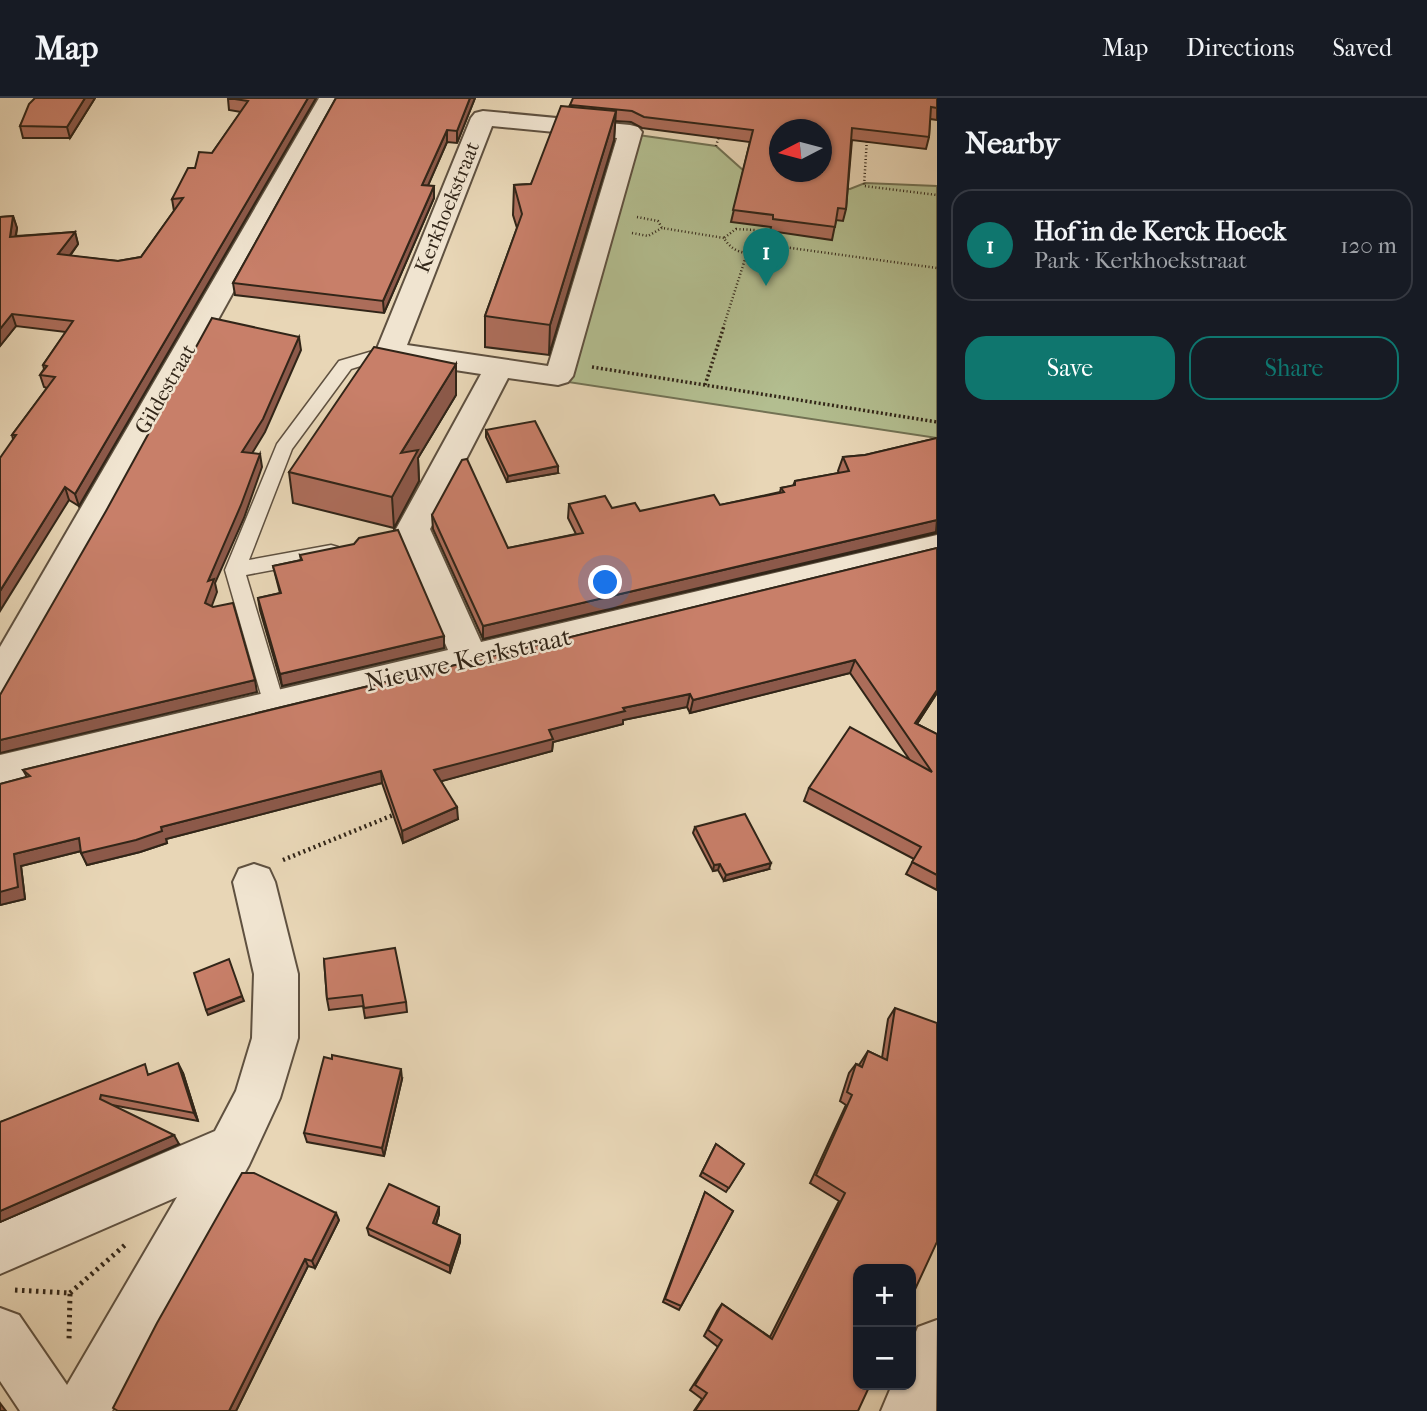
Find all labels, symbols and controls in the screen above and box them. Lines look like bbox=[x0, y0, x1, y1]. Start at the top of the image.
text: Map bbox=[35, 29, 98, 68]
text: Map bbox=[1102, 34, 1148, 62]
text: Directions bbox=[1186, 34, 1294, 62]
text: Saved bbox=[1332, 34, 1392, 62]
north arrow bbox=[769, 119, 832, 182]
text: Nearby bbox=[965, 126, 1060, 161]
street label: Kerkhoekstraat bbox=[410, 137, 484, 276]
text: Hof in de Kerck Hoeck bbox=[1034, 216, 1286, 247]
pin: 1 bbox=[743, 228, 789, 286]
text: 1 bbox=[986, 232, 994, 259]
text: 120 m bbox=[1340, 232, 1397, 259]
text: Park · Kerkhoekstraat bbox=[1034, 247, 1247, 274]
button: Save bbox=[965, 336, 1175, 400]
button: Share bbox=[1189, 336, 1399, 400]
street label: Gildestraat bbox=[130, 339, 201, 438]
your location bbox=[588, 565, 622, 599]
street label: Nieuwe Kerkstraat bbox=[362, 621, 575, 698]
map controls bbox=[853, 1264, 916, 1390]
button: + bbox=[853, 1264, 916, 1327]
button: − bbox=[853, 1327, 916, 1390]

